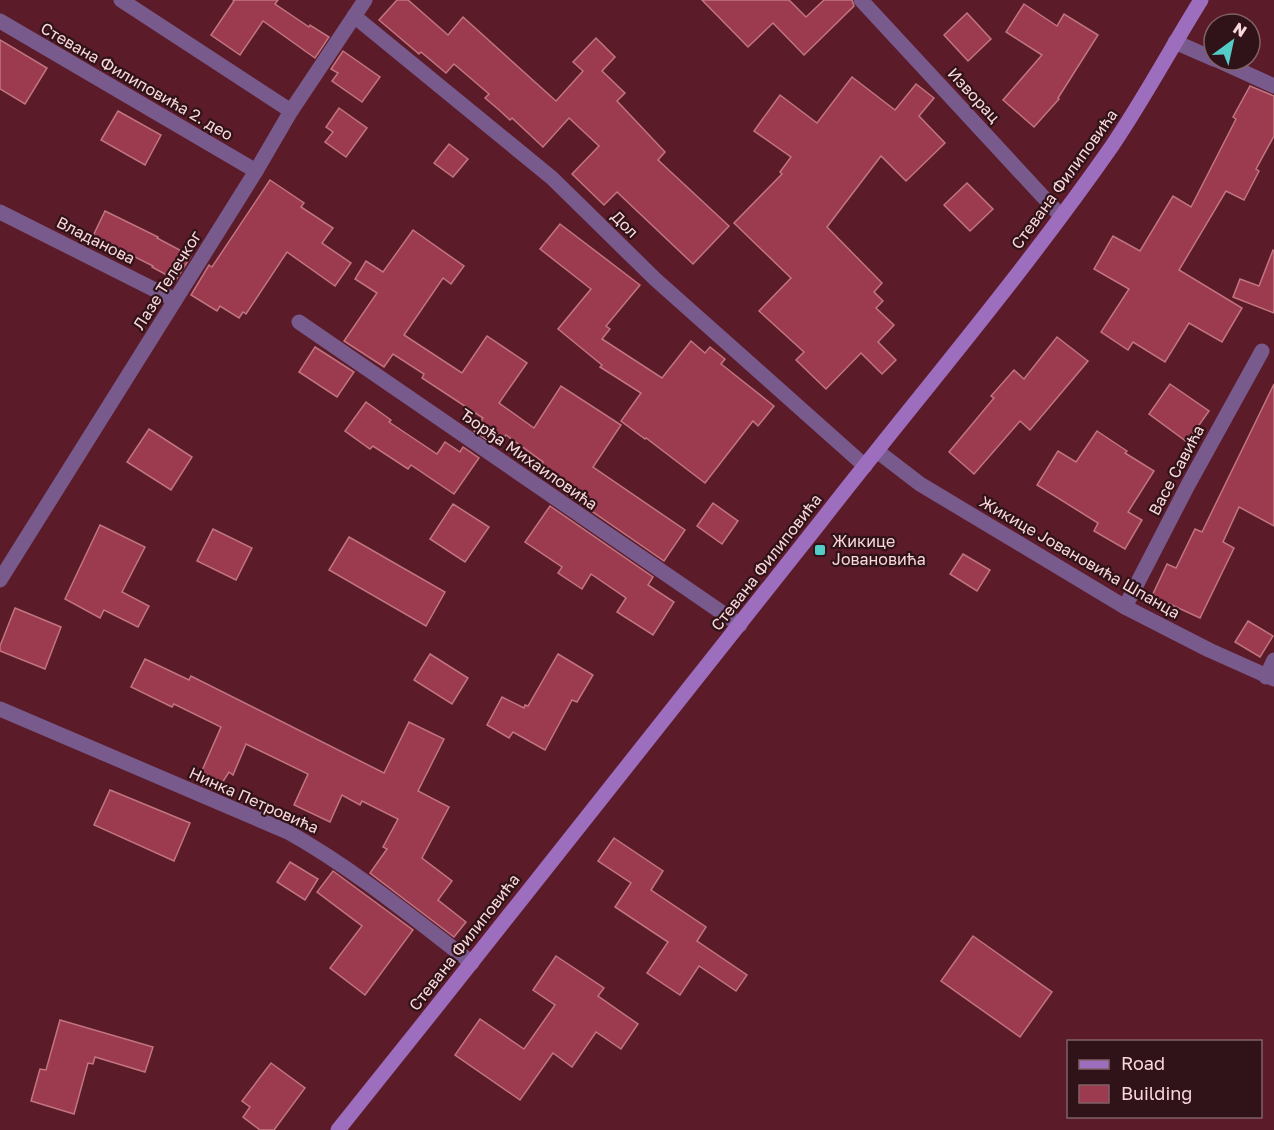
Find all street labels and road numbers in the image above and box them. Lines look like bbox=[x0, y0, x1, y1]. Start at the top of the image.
street label: Стевана Филиповића 2. део bbox=[37, 18, 237, 144]
street label: Изворац bbox=[943, 63, 1005, 127]
street label: Стевана Филиповића bbox=[1006, 105, 1122, 253]
street label: Дол bbox=[607, 206, 643, 242]
street label: Владанова bbox=[53, 212, 139, 268]
street label: Лазе Телечког bbox=[129, 226, 206, 333]
street label: Ђорђа Михаиловића bbox=[456, 404, 602, 514]
street label: Васе Савића bbox=[1144, 421, 1208, 519]
street label: Стевана Филиповића bbox=[706, 490, 826, 634]
street label: Жикице Јовановића Шпанца bbox=[976, 491, 1184, 623]
street label: Нинка Петровића bbox=[186, 762, 322, 838]
street label: Стевана Филиповића bbox=[404, 870, 524, 1014]

